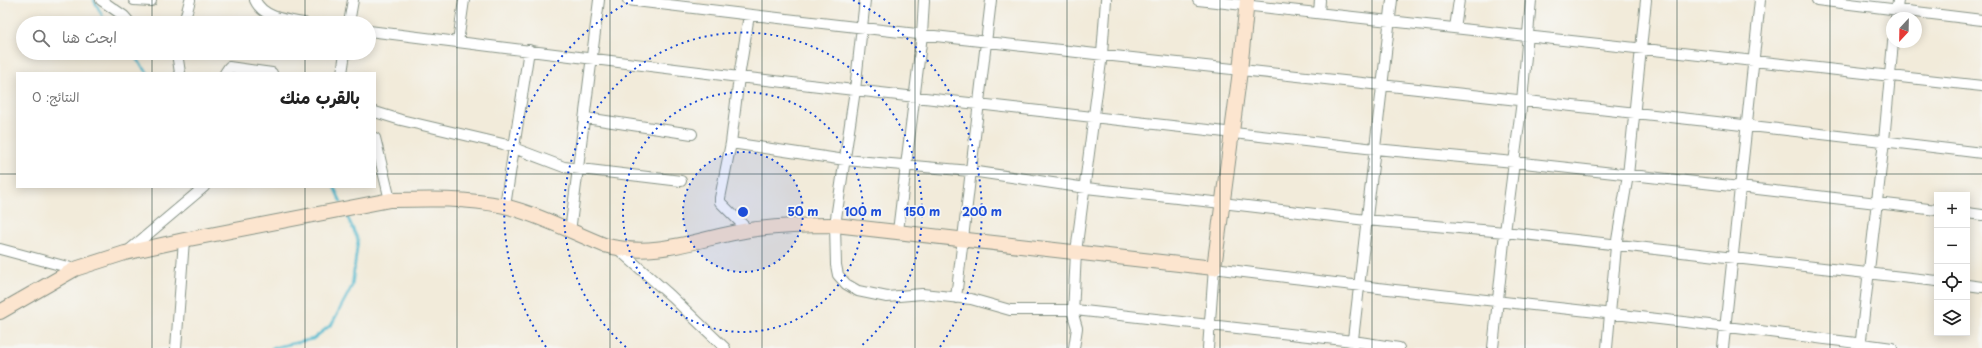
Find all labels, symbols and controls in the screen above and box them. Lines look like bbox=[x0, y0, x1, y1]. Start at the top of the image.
north arrow bbox=[1886, 12, 1922, 48]
search box bbox=[16, 16, 376, 60]
text: ابحث هنا bbox=[62, 25, 117, 48]
icon: search bbox=[30, 27, 52, 49]
text: بالقرب منك bbox=[280, 84, 360, 110]
text: النتائج: 0 bbox=[32, 87, 79, 106]
map controls bbox=[1934, 192, 1970, 336]
button: + bbox=[1934, 192, 1970, 228]
text: 50 m bbox=[787, 202, 819, 220]
text: 100 m bbox=[844, 202, 882, 220]
text: 150 m bbox=[904, 202, 940, 220]
text: 200 m bbox=[962, 202, 1002, 220]
centre of rings bbox=[736, 205, 750, 219]
button: − bbox=[1934, 228, 1970, 264]
button: locate bbox=[1934, 264, 1970, 300]
button: layers bbox=[1934, 300, 1970, 336]

